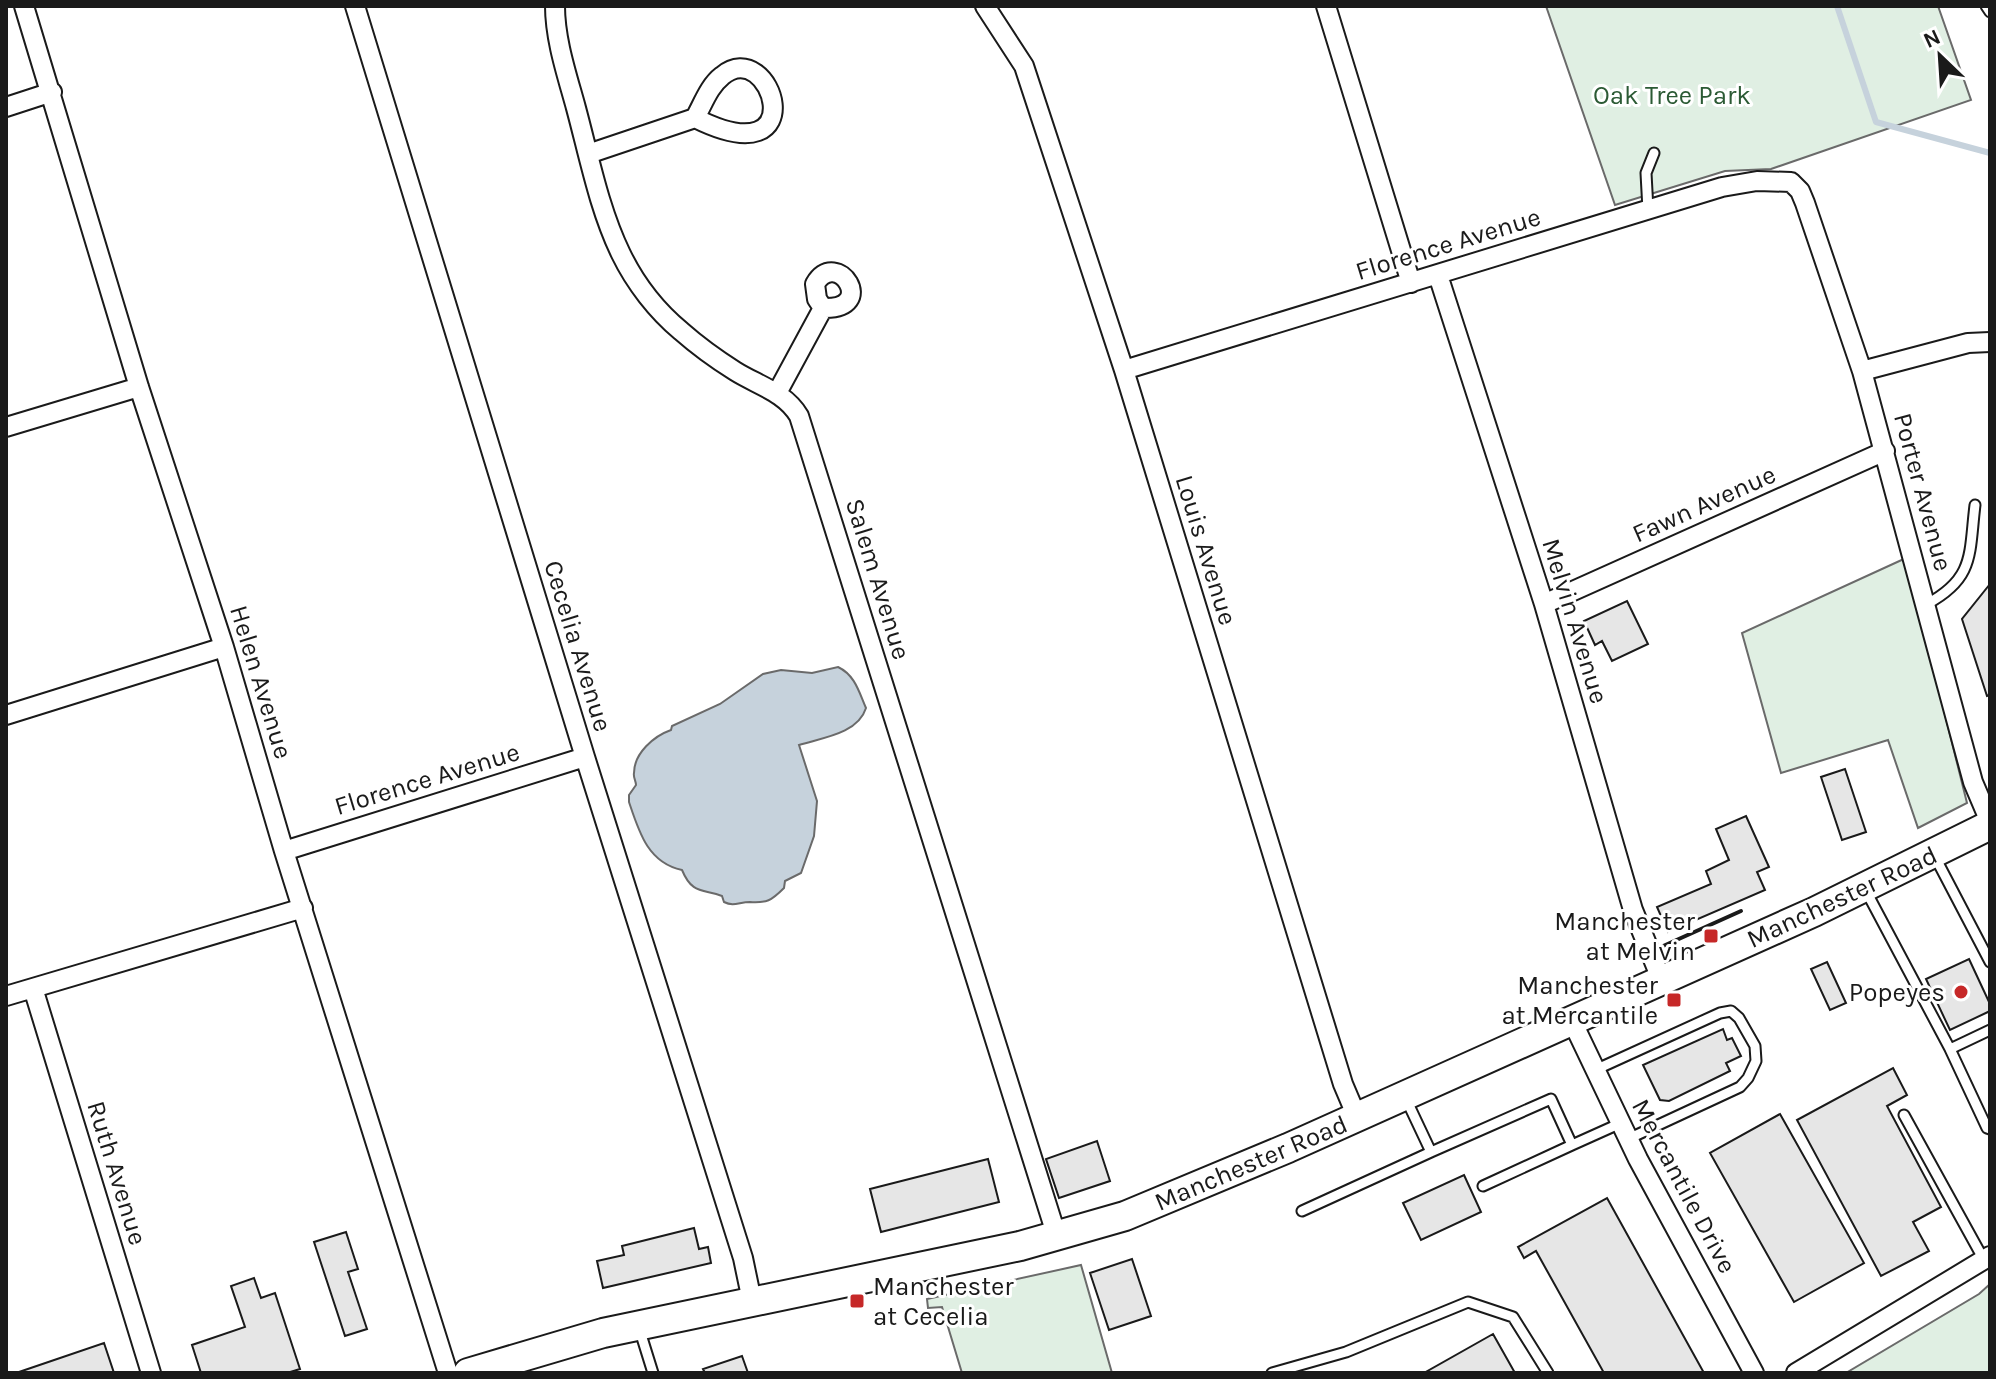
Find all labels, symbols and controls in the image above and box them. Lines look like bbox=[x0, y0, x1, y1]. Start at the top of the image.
north arrow bbox=[1900, 16, 1980, 96]
text: N bbox=[1919, 24, 1945, 54]
park label: Oak Tree Park bbox=[1593, 80, 1751, 111]
street label: Florence Avenue bbox=[1352, 201, 1544, 287]
street label: Porter Avenue bbox=[1887, 410, 1959, 574]
street label: Fawn Avenue bbox=[1628, 459, 1780, 549]
street label: Louis Avenue bbox=[1168, 471, 1244, 629]
street label: Salem Avenue bbox=[839, 495, 917, 663]
street label: Melvin Avenue bbox=[1535, 535, 1615, 707]
street label: Cecelia Avenue bbox=[537, 557, 619, 735]
street label: Helen Avenue bbox=[223, 602, 299, 762]
street label: Florence Avenue bbox=[331, 736, 523, 822]
street label: Manchester Road bbox=[1742, 839, 1942, 955]
place label: Manchester at Melvin bbox=[1554, 906, 1696, 967]
marker: Manchester at Melvin bbox=[1702, 927, 1720, 945]
place label: Manchester at Mercantile bbox=[1501, 970, 1659, 1031]
place label: Popeyes bbox=[1849, 977, 1945, 1008]
marker: Popeyes bbox=[1952, 983, 1970, 1001]
marker: Manchester at Mercantile bbox=[1665, 991, 1683, 1009]
street label: Mercantile Drive bbox=[1625, 1093, 1743, 1279]
street label: Ruth Avenue bbox=[80, 1097, 154, 1249]
street label: Manchester Road bbox=[1150, 1108, 1352, 1218]
place label: Manchester at Cecelia bbox=[873, 1271, 1014, 1332]
marker: Manchester at Cecelia bbox=[848, 1292, 866, 1310]

